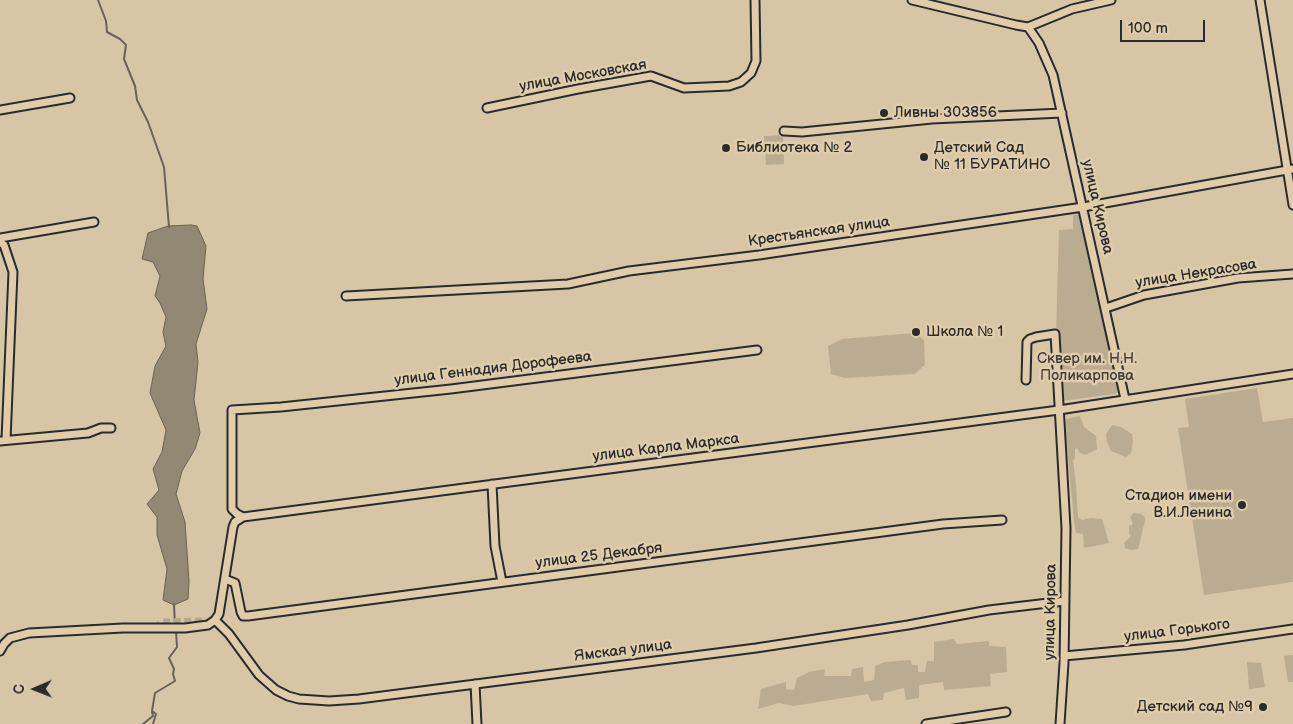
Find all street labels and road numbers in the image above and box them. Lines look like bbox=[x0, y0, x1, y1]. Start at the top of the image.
street label: улица Московская bbox=[518, 56, 648, 96]
street label: улица Кирова bbox=[1077, 158, 1117, 256]
street label: Крестьянская улица bbox=[747, 213, 891, 251]
street label: улица Некрасова bbox=[1134, 256, 1258, 292]
street label: улица Геннадия Дорофеева bbox=[393, 348, 593, 390]
street label: улица Карла Маркса bbox=[592, 430, 740, 466]
street label: улица 25 Декабря bbox=[535, 539, 663, 573]
street label: улица Кирова bbox=[1041, 564, 1061, 660]
street label: улица Горького bbox=[1123, 616, 1231, 646]
street label: Ямская улица bbox=[573, 636, 673, 666]

